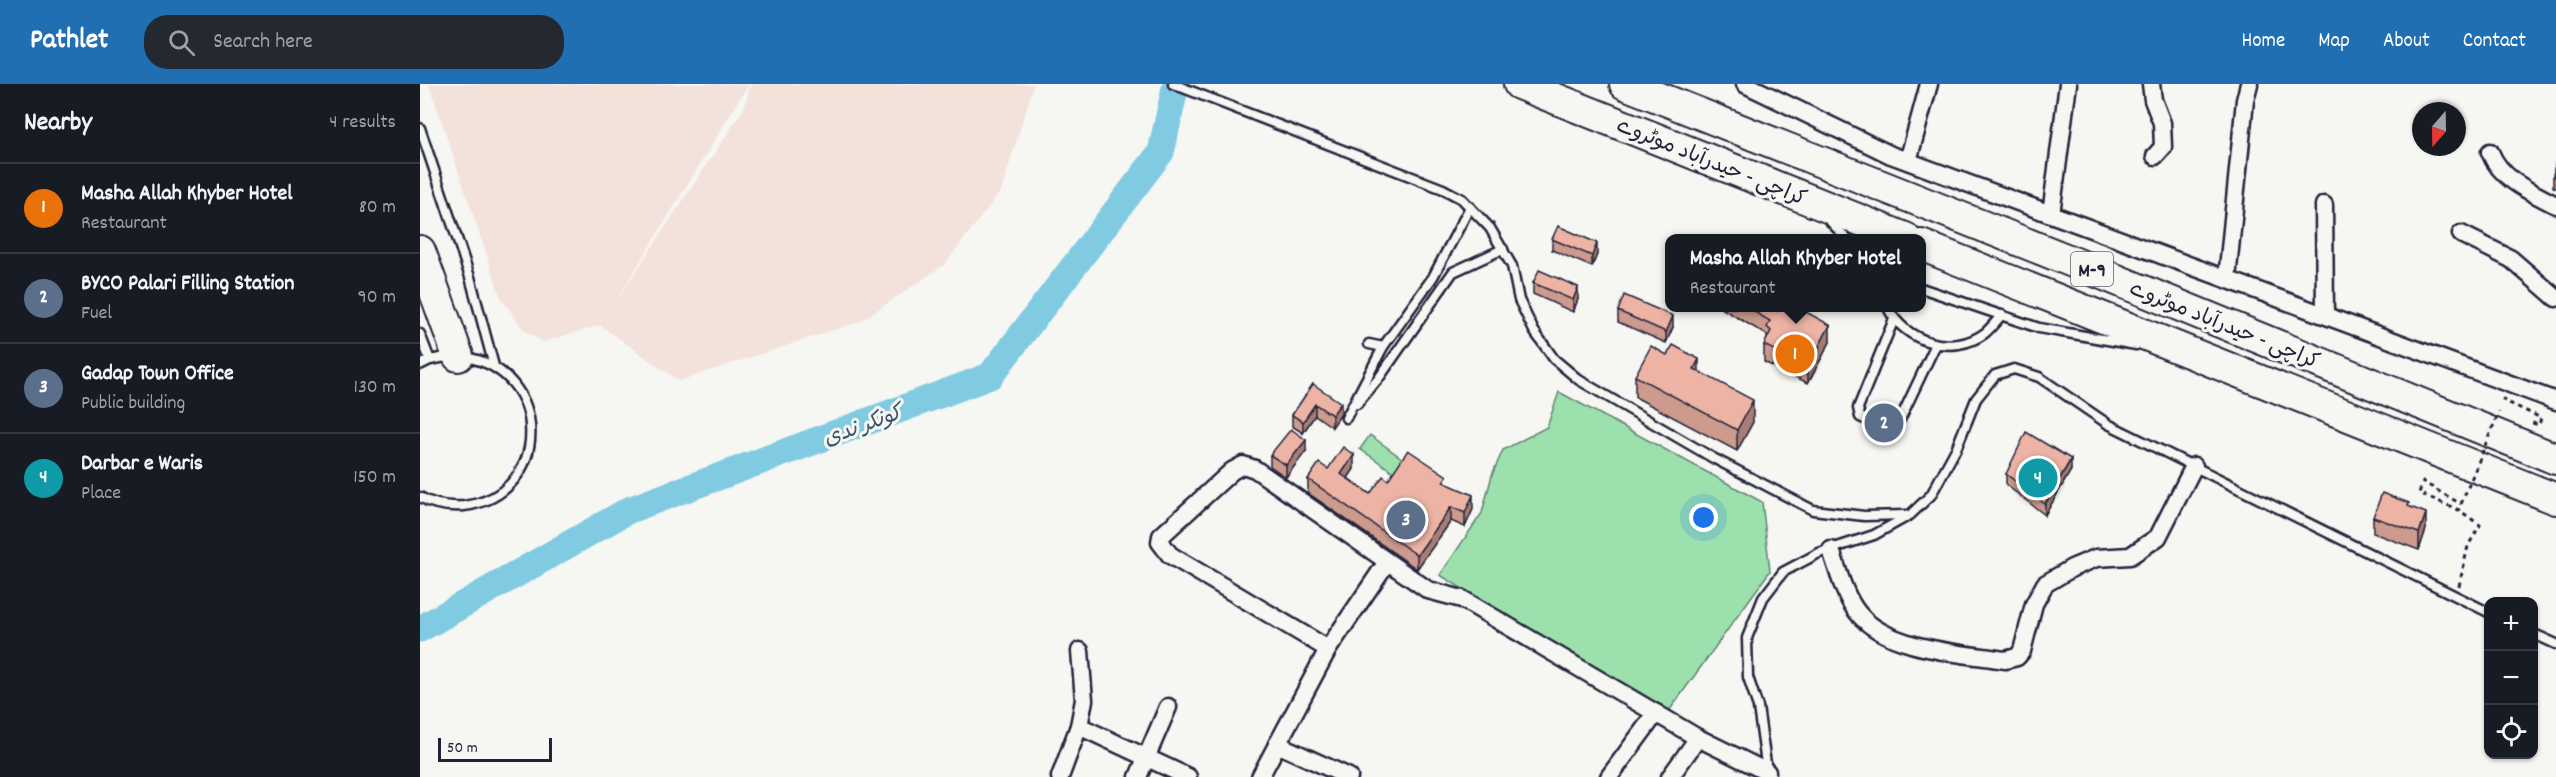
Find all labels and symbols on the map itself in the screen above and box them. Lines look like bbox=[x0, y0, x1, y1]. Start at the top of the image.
north arrow bbox=[2412, 102, 2466, 156]
street label: کراچی - حیدرآباد موٹروے bbox=[1611, 112, 1811, 216]
road number: M-9 bbox=[2071, 252, 2113, 286]
street label: کراچی - حیدرآباد موٹروے bbox=[2124, 275, 2324, 379]
pin: 1 bbox=[1776, 332, 1814, 376]
water label: کونکر ندی bbox=[819, 398, 910, 456]
pin: 2 bbox=[1864, 400, 1904, 446]
pin: 4 bbox=[2018, 456, 2058, 500]
pin: 3 bbox=[1386, 498, 1426, 542]
your location bbox=[1689, 503, 1718, 532]
scale bar bbox=[438, 735, 552, 762]

